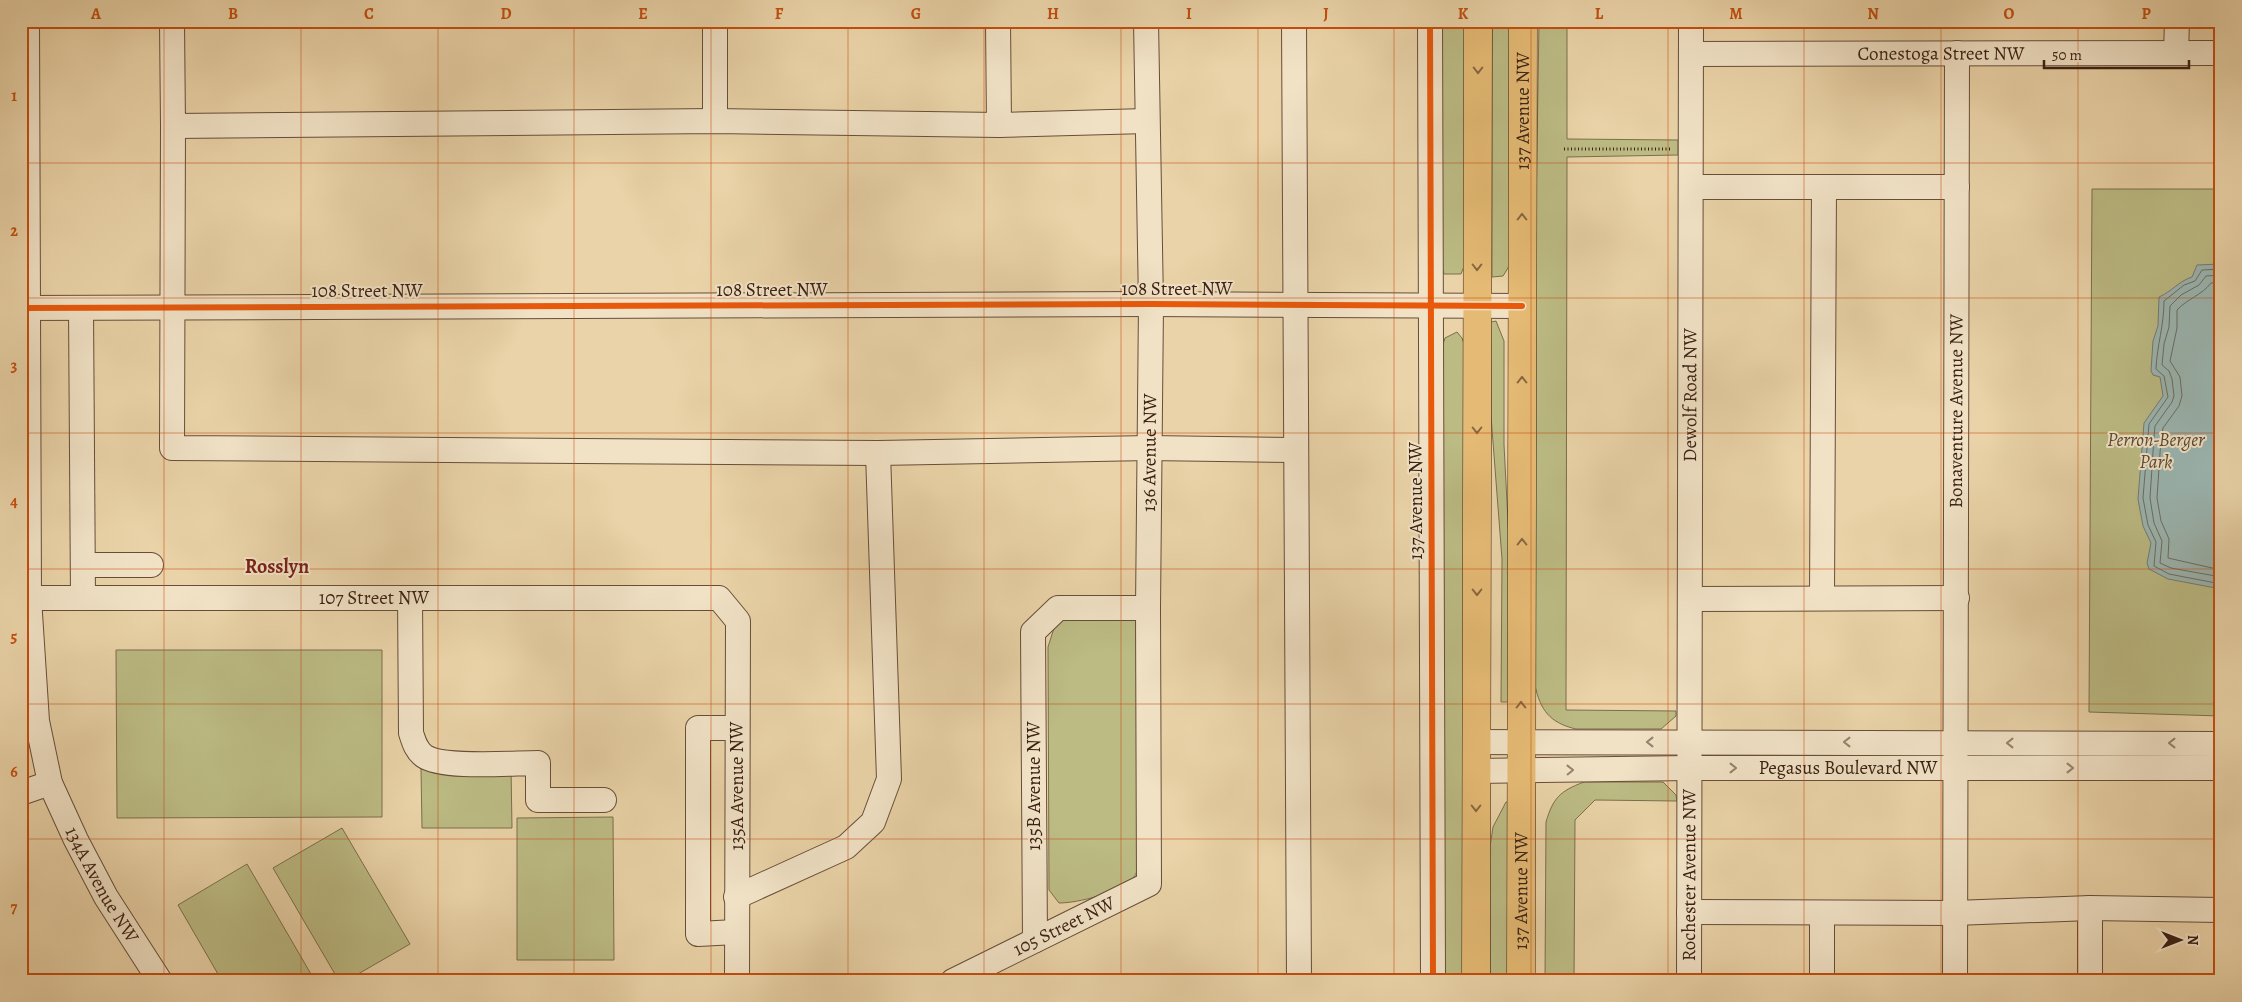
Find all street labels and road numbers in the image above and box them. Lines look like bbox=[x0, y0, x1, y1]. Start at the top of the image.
street label: Conestoga Street NW bbox=[1857, 40, 2025, 67]
street label: 137 Avenue NW bbox=[1510, 52, 1536, 170]
street label: 108 Street NW bbox=[1121, 276, 1233, 302]
street label: 108 Street NW bbox=[716, 277, 828, 303]
street label: 108 Street NW bbox=[311, 278, 423, 304]
street label: Bonaventure Avenue NW bbox=[1943, 314, 1969, 508]
street label: Dewolf Road NW bbox=[1677, 328, 1703, 462]
street label: 136 Avenue NW bbox=[1136, 393, 1163, 512]
street label: 137 Avenue NW bbox=[1403, 442, 1429, 560]
street label: 107 Street NW bbox=[319, 585, 429, 611]
street label: 135A Avenue NW bbox=[724, 721, 750, 851]
street label: 135B Avenue NW bbox=[1021, 721, 1047, 851]
street label: Pegasus Boulevard NW bbox=[1759, 755, 1938, 781]
street label: Rochester Avenue NW bbox=[1676, 788, 1702, 961]
street label: 134A Avenue NW bbox=[59, 823, 145, 948]
street label: 137 Avenue NW bbox=[1508, 832, 1534, 950]
street label: 105 Street NW bbox=[1009, 890, 1120, 962]

